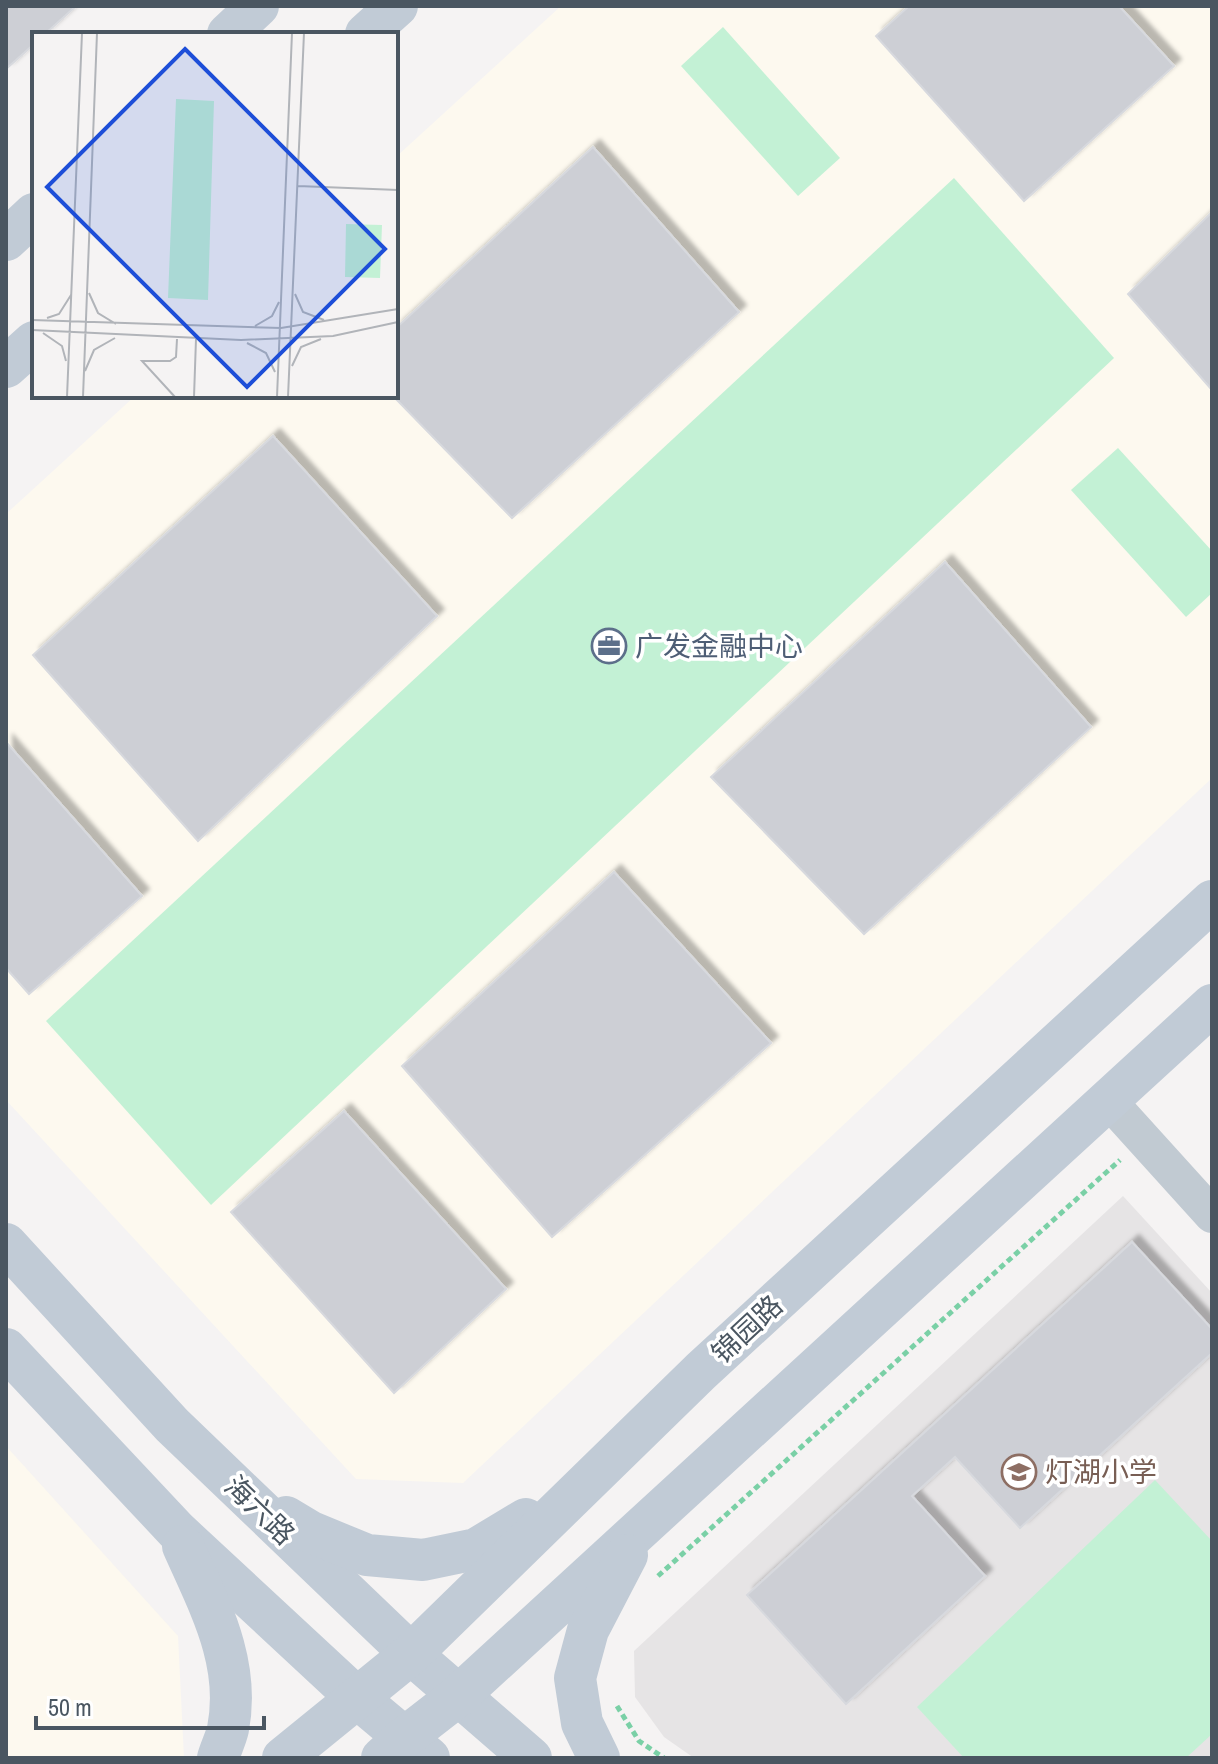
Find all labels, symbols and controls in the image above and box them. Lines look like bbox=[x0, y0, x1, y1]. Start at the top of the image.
inset map bbox=[32, 32, 398, 398]
office icon: 广发金融中心 bbox=[590, 627, 628, 665]
place label: 广发金融中心 bbox=[635, 627, 803, 665]
street label: 锦园路 bbox=[703, 1286, 791, 1372]
school or university icon: 灯湖小学 bbox=[1000, 1453, 1038, 1491]
place label: 灯湖小学 bbox=[1045, 1453, 1157, 1491]
street label: 海六路 bbox=[217, 1467, 303, 1553]
scale bar bbox=[36, 1680, 264, 1730]
text: 50 m bbox=[48, 1691, 92, 1723]

